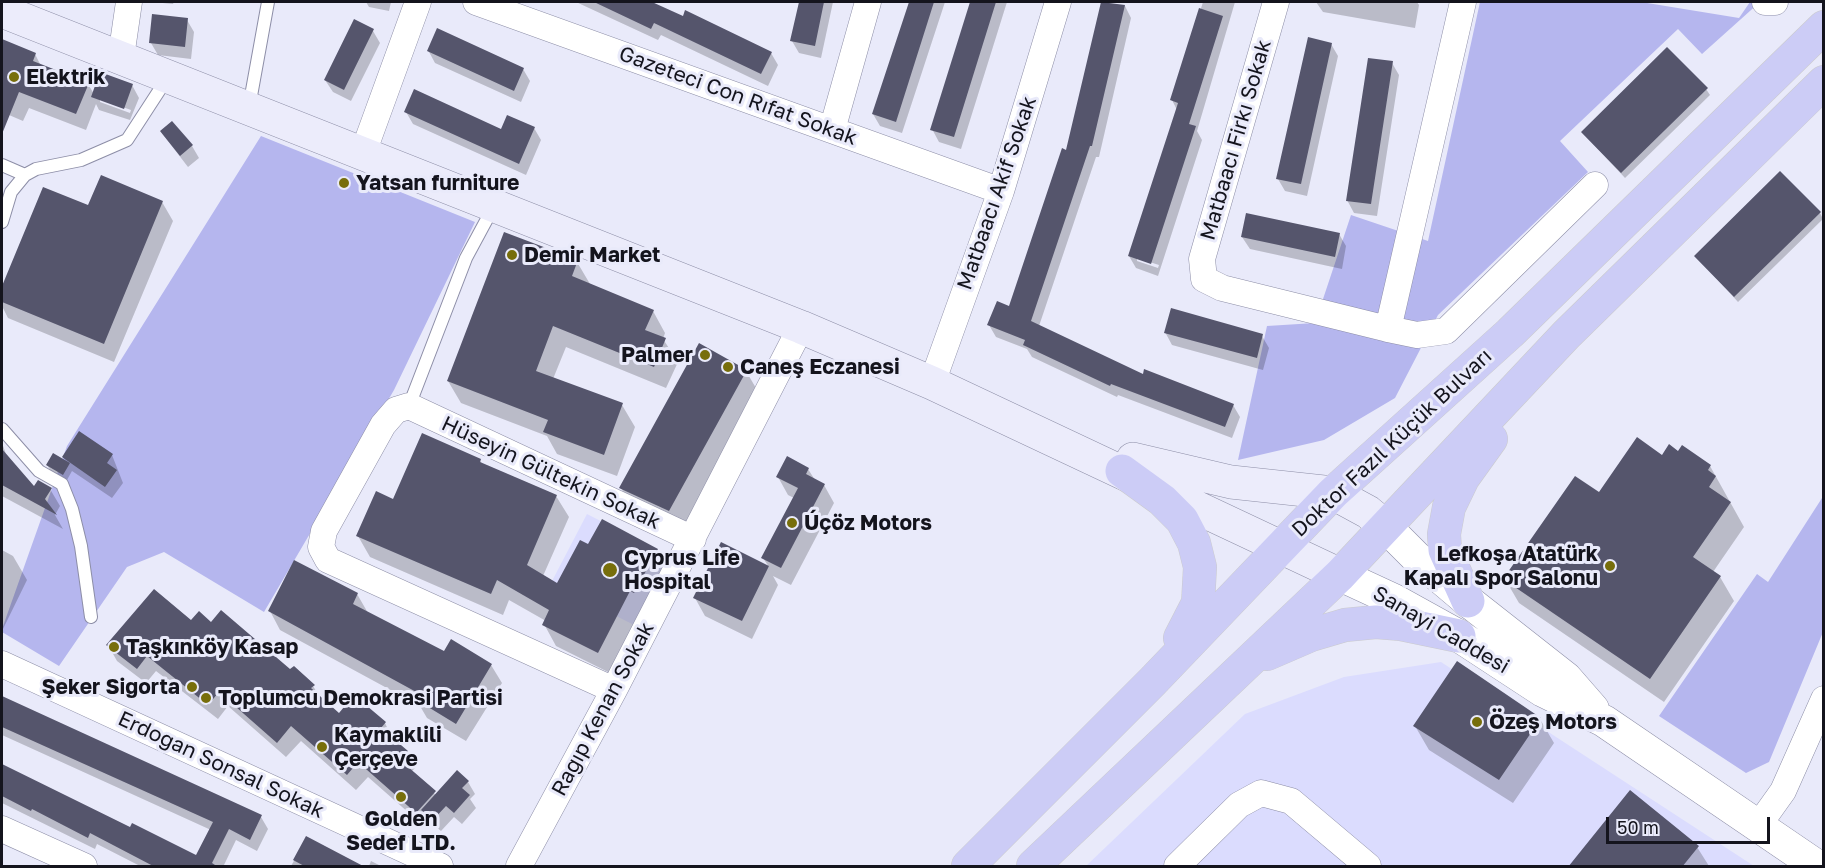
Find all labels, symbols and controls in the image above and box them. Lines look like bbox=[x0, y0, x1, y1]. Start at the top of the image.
street label: Matbaacı Firkı Sokak bbox=[1195, 37, 1277, 243]
street label: Gazeteci Con Rıfat Sokak bbox=[616, 41, 860, 151]
place label: Elektrik bbox=[26, 64, 105, 90]
marker: Elektrik bbox=[7, 70, 21, 84]
street label: Matbaacı Akif Sokak bbox=[952, 93, 1042, 293]
place label: Yatsan furniture bbox=[356, 170, 519, 196]
marker: Yatsan furniture bbox=[337, 176, 351, 190]
place label: Demir Market bbox=[524, 242, 660, 268]
marker: Demir Market bbox=[505, 248, 519, 262]
place label: Palmer bbox=[621, 342, 693, 368]
street label: Doktor Fazıl Küçük Bulvarı bbox=[1287, 344, 1497, 542]
marker: Palmer bbox=[698, 348, 712, 362]
place label: Caneş Eczanesi bbox=[740, 354, 900, 380]
marker: Caneş Eczanesi bbox=[721, 360, 735, 374]
street label: Hüseyin Gültekin Sokak bbox=[438, 411, 664, 535]
place label: Úçöz Motors bbox=[804, 510, 932, 536]
marker: Úçöz Motors bbox=[785, 516, 799, 530]
place label: Lefkoşa Atatürk Kapalı Spor Salonu bbox=[1404, 541, 1598, 591]
place label: Cyprus Life Hospital bbox=[624, 545, 740, 595]
marker: Lefkoşa Atatürk Kapalı Spor Salonu bbox=[1603, 559, 1617, 573]
marker: Cyprus Life Hospital bbox=[601, 561, 619, 579]
street label: Sanayi Caddesi bbox=[1368, 581, 1514, 679]
street label: Ragıp Kenan Sokak bbox=[547, 618, 659, 800]
place label: Taşkınköy Kasap bbox=[126, 634, 298, 660]
marker: Taşkınköy Kasap bbox=[107, 640, 121, 654]
place label: Şeker Sigorta bbox=[41, 674, 180, 700]
marker: Şeker Sigorta bbox=[185, 680, 199, 694]
place label: Toplumcu Demokrasi Partisi bbox=[218, 685, 503, 711]
marker: Toplumcu Demokrasi Partisi bbox=[199, 691, 213, 705]
street label: Erdoğan Sonsal Sokak bbox=[114, 706, 328, 824]
place label: Özeş Motors bbox=[1489, 709, 1617, 735]
marker: Özeş Motors bbox=[1470, 715, 1484, 729]
place label: Kaymaklili Çerçeve bbox=[334, 722, 442, 772]
marker: Kaymaklili Çerçeve bbox=[315, 740, 329, 754]
marker: Golden Sedef LTD. bbox=[394, 790, 408, 804]
scale bar bbox=[1609, 805, 1772, 843]
place label: Golden Sedef LTD. bbox=[346, 806, 456, 856]
text: 50 m bbox=[1617, 816, 1659, 838]

